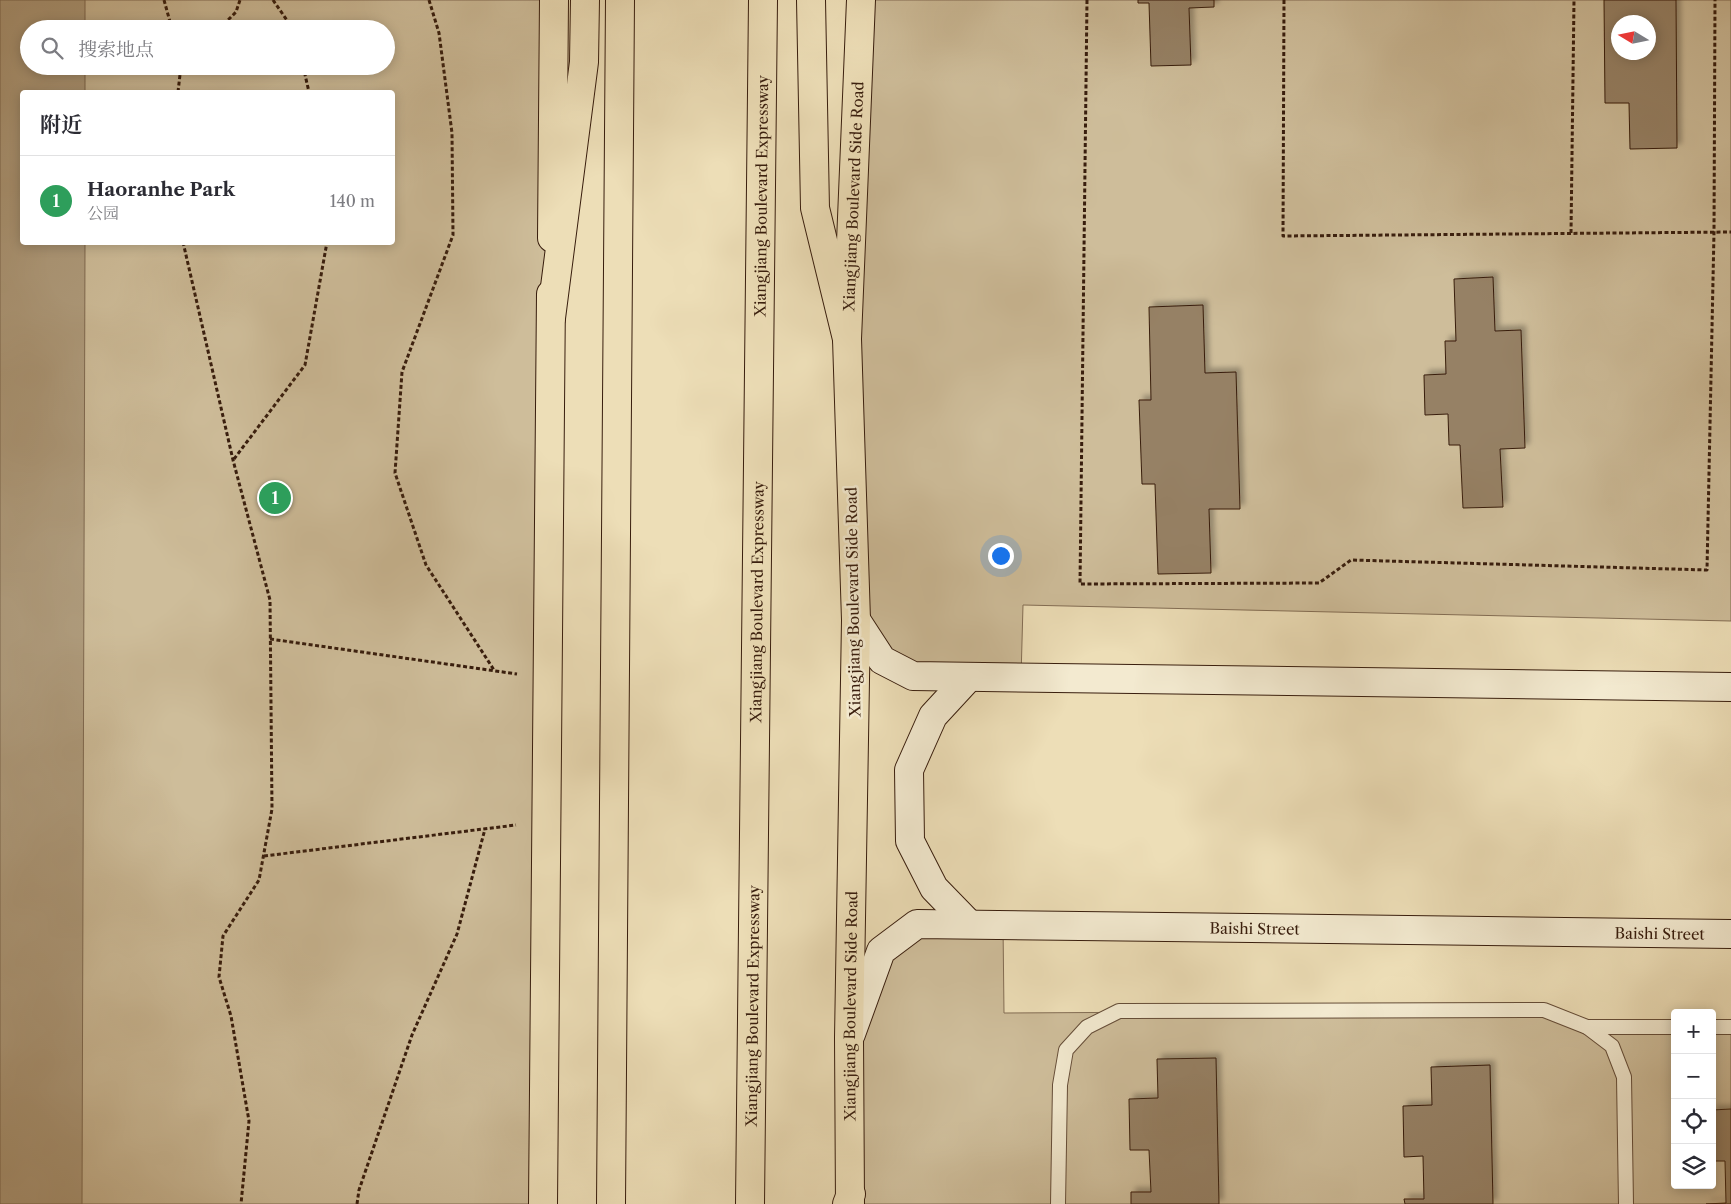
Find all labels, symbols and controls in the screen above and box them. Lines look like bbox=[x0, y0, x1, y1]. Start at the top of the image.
north arrow bbox=[1611, 15, 1656, 60]
search box bbox=[20, 20, 395, 75]
icon: search bbox=[38, 34, 66, 62]
text: 搜索地点 bbox=[78, 38, 154, 61]
street label: Xiangjiang Boulevard Expressway bbox=[750, 74, 772, 318]
street label: Xiangjiang Boulevard Side Road bbox=[839, 81, 867, 313]
text: 附近 bbox=[40, 112, 82, 137]
text: Haoranhe Park bbox=[87, 178, 235, 201]
text: 1 bbox=[52, 191, 60, 211]
text: 140 m bbox=[330, 191, 375, 211]
text: 公园 bbox=[87, 203, 119, 223]
pin: 1 bbox=[259, 479, 291, 517]
street label: Xiangjiang Boulevard Expressway bbox=[746, 480, 767, 724]
street label: Xiangjiang Boulevard Side Road bbox=[841, 487, 865, 718]
your location bbox=[988, 543, 1014, 569]
street label: Xiangjiang Boulevard Expressway bbox=[741, 884, 763, 1128]
street label: Xiangjiang Boulevard Side Road bbox=[839, 891, 861, 1122]
street label: Baishi Street bbox=[1210, 918, 1301, 938]
street label: Baishi Street bbox=[1615, 923, 1706, 943]
map controls bbox=[1671, 1009, 1716, 1189]
button: + bbox=[1671, 1009, 1716, 1054]
button: − bbox=[1671, 1054, 1716, 1099]
button: locate bbox=[1671, 1099, 1716, 1144]
button: layers bbox=[1671, 1144, 1716, 1189]

